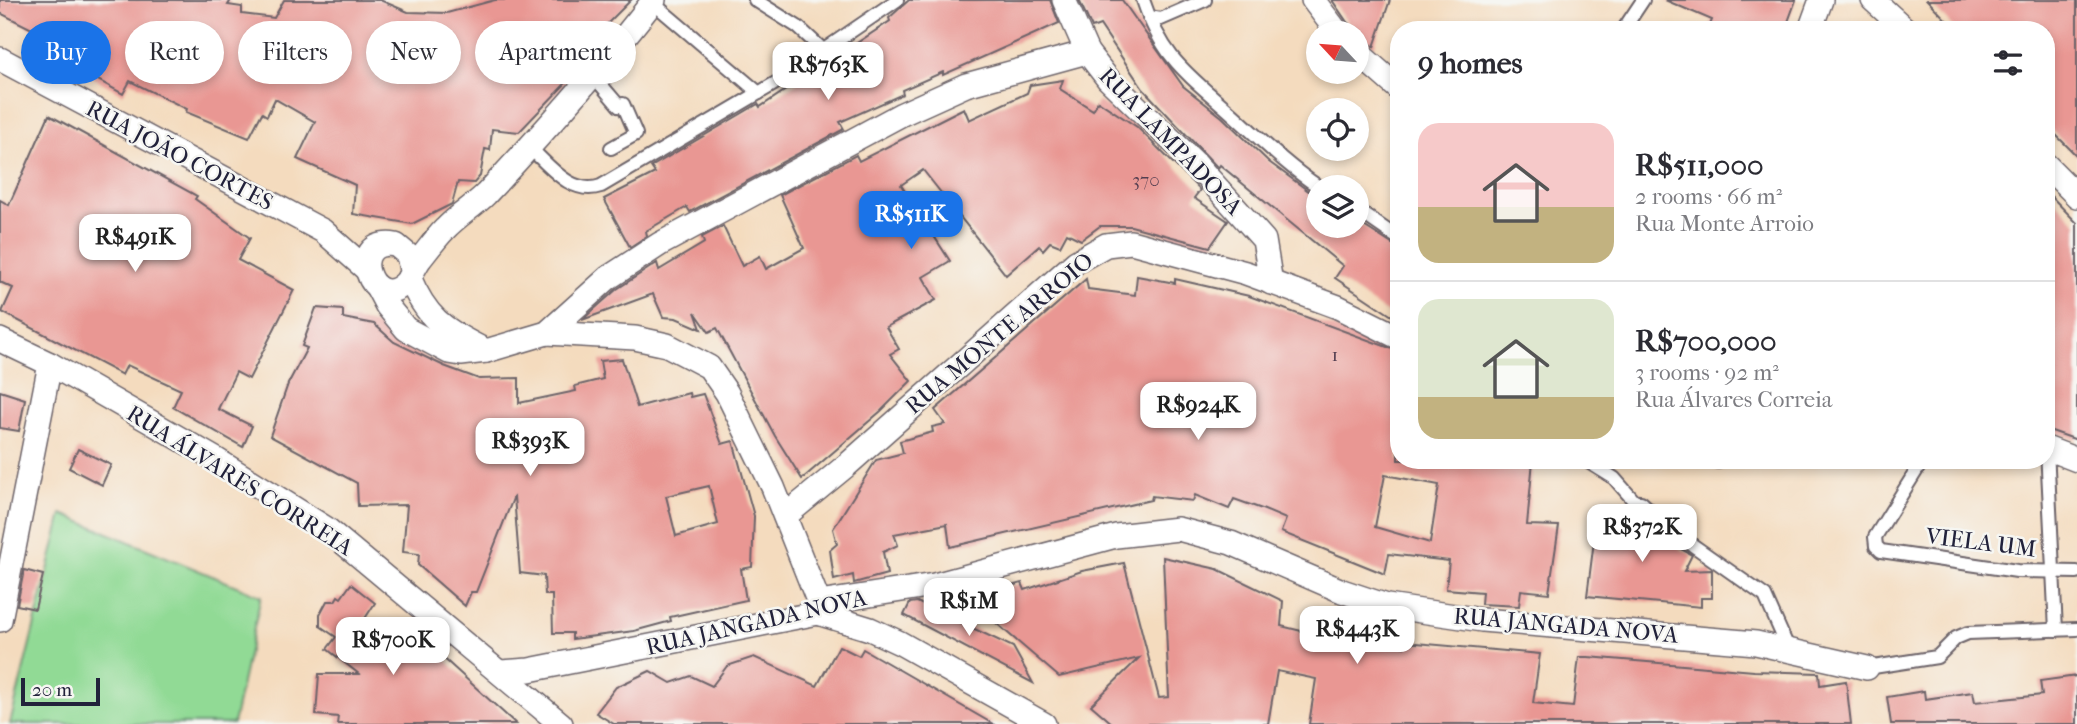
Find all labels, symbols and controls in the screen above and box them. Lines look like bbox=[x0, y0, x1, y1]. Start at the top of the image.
chip: Buy bbox=[21, 21, 111, 84]
chip: Rent bbox=[125, 21, 224, 84]
chip: Filters bbox=[238, 21, 352, 84]
chip: New bbox=[366, 21, 461, 84]
chip: Apartment bbox=[475, 21, 636, 84]
north arrow bbox=[1306, 21, 1368, 84]
map controls bbox=[1306, 21, 1369, 238]
pin: R$763K bbox=[771, 42, 885, 102]
icon: filters bbox=[1989, 44, 2027, 82]
text: 9 homes bbox=[1418, 46, 1523, 81]
text: R$763K bbox=[788, 51, 868, 78]
street label: RUA LAMPADOSA bbox=[1093, 62, 1249, 221]
street label: RUA JOÃO CORTES bbox=[82, 95, 278, 216]
button: locate bbox=[1306, 98, 1369, 161]
text: R$511,000 bbox=[1635, 148, 1764, 183]
icon: home bbox=[1474, 151, 1558, 235]
house number: 370 bbox=[1132, 169, 1160, 191]
button: layers bbox=[1306, 175, 1369, 238]
text: 2 rooms · 66 m² bbox=[1635, 183, 1782, 210]
pin: R$511K bbox=[854, 191, 968, 251]
text: R$511K bbox=[875, 200, 947, 227]
text: Rua Monte Arroio bbox=[1635, 210, 1814, 237]
pin: R$491K bbox=[78, 215, 192, 274]
text: R$491K bbox=[95, 223, 175, 250]
street label: RUA MONTE ARROIO bbox=[900, 247, 1099, 420]
text: R$700,000 bbox=[1635, 324, 1777, 359]
icon: home bbox=[1474, 327, 1558, 411]
house number: 1 bbox=[1332, 344, 1338, 366]
text: 3 rooms · 92 m² bbox=[1635, 359, 1779, 386]
pin: R$924K bbox=[1141, 382, 1255, 442]
text: Rua Álvares Correia bbox=[1635, 386, 1832, 413]
text: R$924K bbox=[1156, 391, 1240, 418]
street label: RUA ÁLVARES CORREIA bbox=[122, 400, 359, 562]
pin: R$393K bbox=[473, 419, 587, 478]
text: R$393K bbox=[492, 427, 568, 454]
pin: R$372K bbox=[1585, 504, 1699, 564]
text: R$372K bbox=[1603, 513, 1681, 540]
street label: VIELA UM bbox=[1923, 522, 2038, 563]
pin: R$1M bbox=[928, 578, 1010, 638]
street label: RUA JANGADA NOVA bbox=[643, 584, 870, 661]
text: R$1M bbox=[940, 587, 998, 614]
street label: RUA JANGADA NOVA bbox=[1452, 602, 1681, 649]
pin: R$443K bbox=[1300, 606, 1414, 666]
text: R$443K bbox=[1316, 615, 1398, 642]
pin: R$700K bbox=[336, 618, 450, 677]
text: R$700K bbox=[352, 626, 434, 653]
scale bar bbox=[21, 675, 100, 707]
text: 20 m bbox=[32, 679, 72, 701]

